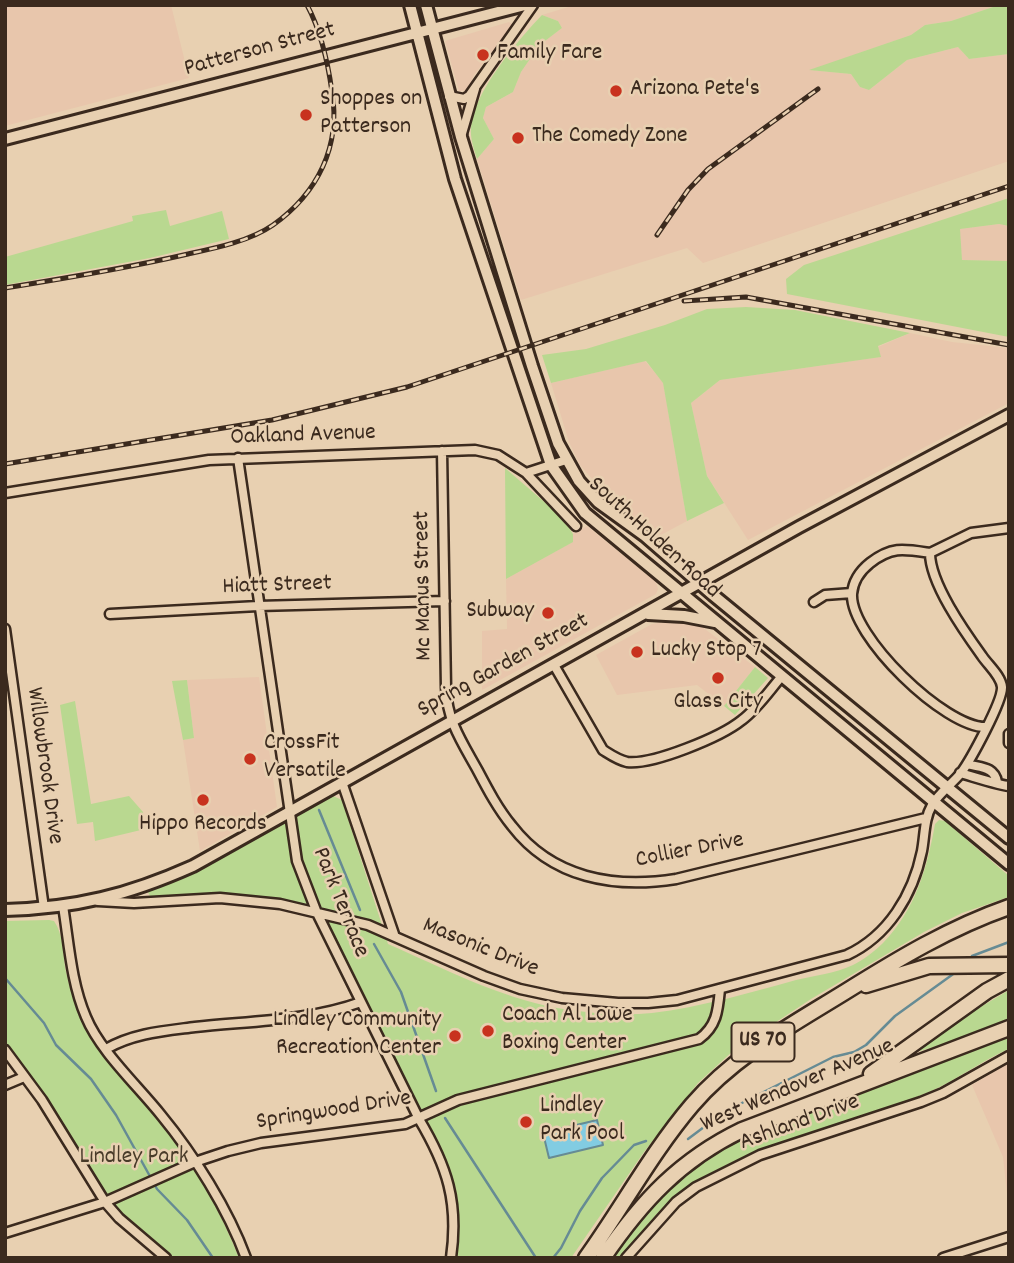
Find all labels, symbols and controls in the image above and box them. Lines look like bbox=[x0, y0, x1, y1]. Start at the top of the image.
street label: Patterson Street bbox=[181, 17, 339, 85]
place label: Family Fare bbox=[497, 41, 602, 69]
marker: Family Fare bbox=[475, 47, 491, 63]
place label: Arizona Pete's bbox=[630, 77, 760, 105]
marker: Arizona Pete's bbox=[608, 83, 624, 99]
place label: Shoppes on Patterson bbox=[320, 87, 422, 143]
marker: Shoppes on Patterson bbox=[298, 107, 314, 123]
place label: The Comedy Zone bbox=[532, 124, 688, 152]
marker: The Comedy Zone bbox=[510, 130, 526, 146]
street label: Oakland Avenue bbox=[230, 420, 376, 454]
street label: South Holden Road bbox=[581, 472, 725, 606]
street label: Mc Manus Street bbox=[409, 511, 441, 661]
street label: Hiatt Street bbox=[222, 571, 332, 603]
place label: Subway bbox=[466, 599, 534, 627]
marker: Subway bbox=[540, 605, 556, 621]
street label: Spring Garden Street bbox=[413, 608, 595, 726]
place label: Lucky Stop 7 bbox=[651, 638, 762, 666]
marker: Lucky Stop 7 bbox=[629, 644, 645, 660]
marker: Glass City bbox=[710, 670, 726, 686]
street label: Willowbrook Drive bbox=[18, 686, 68, 846]
place label: Glass City bbox=[673, 690, 763, 718]
place label: CrossFit Versatile bbox=[264, 731, 346, 787]
marker: CrossFit Versatile bbox=[242, 751, 258, 767]
marker: Hippo Records bbox=[195, 792, 211, 808]
place label: Hippo Records bbox=[139, 812, 267, 840]
street label: Collier Drive bbox=[633, 827, 747, 877]
street label: Park Terrace bbox=[304, 844, 374, 962]
street label: Masonic Drive bbox=[418, 913, 542, 985]
place label: Coach Al Lowe Boxing Center bbox=[502, 1003, 633, 1059]
place label: Lindley Community Recreation Center bbox=[273, 1008, 441, 1064]
marker: Coach Al Lowe Boxing Center bbox=[480, 1023, 496, 1039]
road number: US 70 bbox=[732, 1023, 794, 1062]
marker: Lindley Community Recreation Center bbox=[447, 1028, 463, 1044]
street label: West Wendover Avenue bbox=[697, 1033, 899, 1141]
street label: Springwood Drive bbox=[255, 1086, 413, 1138]
street label: Ashland Drive bbox=[736, 1089, 864, 1159]
place label: Lindley Park Pool bbox=[540, 1094, 624, 1150]
marker: Lindley Park Pool bbox=[518, 1114, 534, 1130]
park label: Lindley Park bbox=[80, 1145, 188, 1173]

